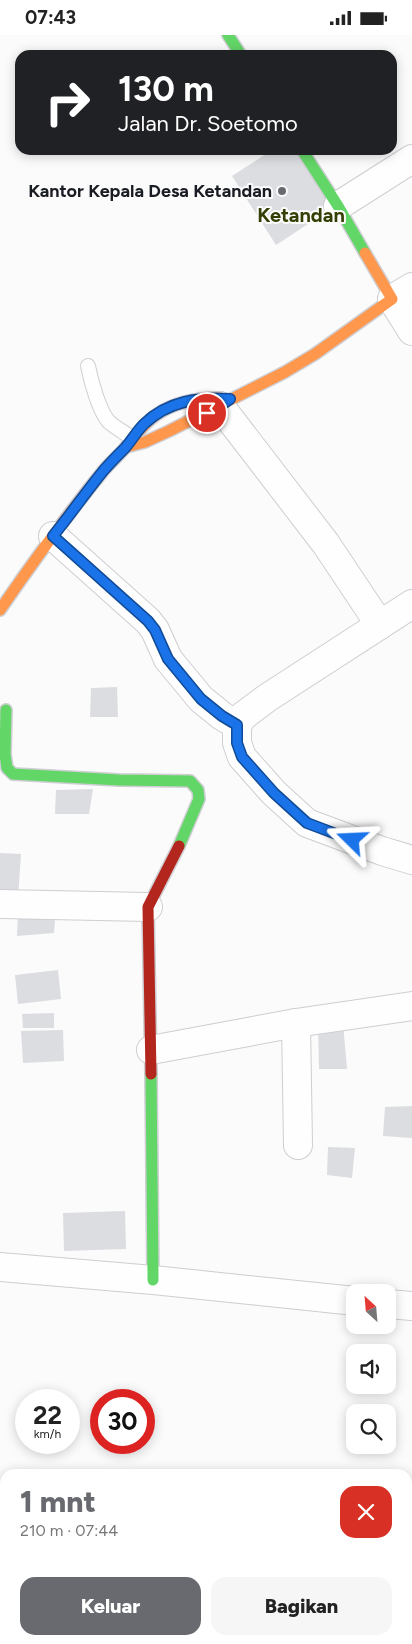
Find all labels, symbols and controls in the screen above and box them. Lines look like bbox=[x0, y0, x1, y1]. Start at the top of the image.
text: 07:43 bbox=[25, 6, 76, 29]
text: 130 m bbox=[118, 68, 214, 110]
icon: right bbox=[35, 70, 100, 135]
text: Jalan Dr. Soetomo bbox=[118, 110, 298, 137]
place label: Kantor Kepala Desa Ketandan bbox=[28, 180, 272, 202]
marker: Kantor Kepala Desa Ketandan bbox=[276, 185, 288, 197]
district label: Ketandan bbox=[257, 203, 345, 227]
pin bbox=[186, 392, 228, 434]
icon: arrive bbox=[193, 399, 221, 427]
position arrow bbox=[325, 813, 377, 865]
north arrow bbox=[346, 1284, 396, 1334]
map controls bbox=[346, 1284, 396, 1454]
button: sound bbox=[346, 1344, 396, 1394]
speed limit sign: 30 bbox=[90, 1389, 155, 1454]
text: 22 bbox=[33, 1400, 62, 1430]
button: search bbox=[346, 1404, 396, 1454]
text: km/h bbox=[34, 1427, 61, 1441]
text: 1 mnt bbox=[20, 1483, 96, 1520]
button: close bbox=[340, 1486, 392, 1538]
text: 210 m · 07:44 bbox=[20, 1521, 118, 1540]
button: Keluar bbox=[20, 1577, 201, 1635]
button: Bagikan bbox=[211, 1577, 392, 1635]

